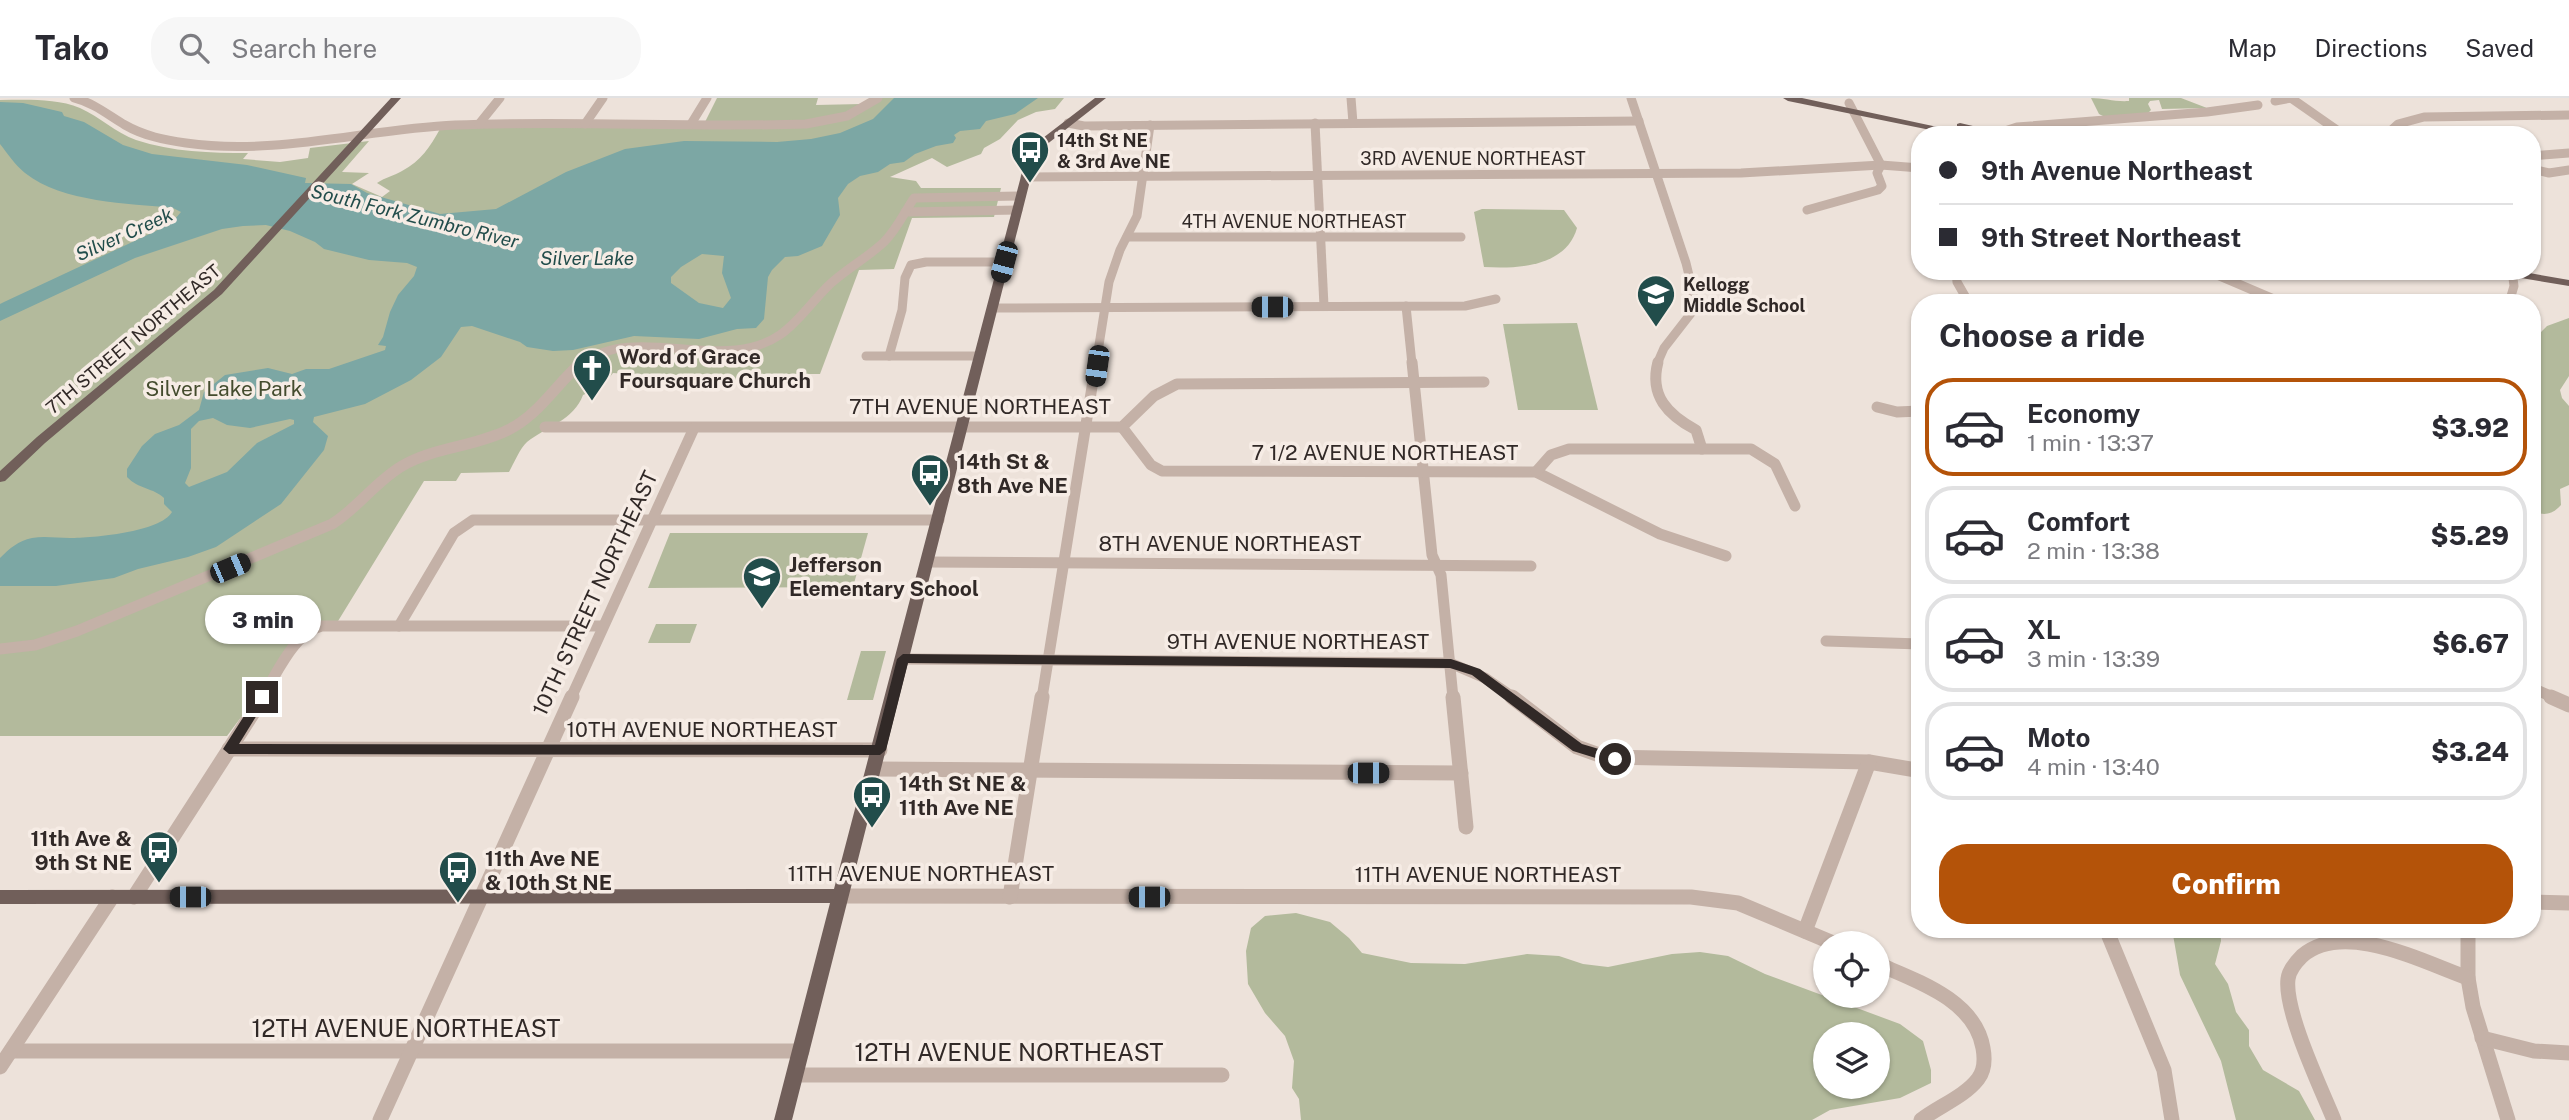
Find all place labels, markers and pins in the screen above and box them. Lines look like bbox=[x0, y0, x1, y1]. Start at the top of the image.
bus stop icon: 14th St NE & 3rd Ave NE bbox=[1009, 129, 1051, 184]
place label: 14th St NE & 3rd Ave NE bbox=[1057, 130, 1170, 172]
school or university icon: Kellogg Middle School bbox=[1635, 273, 1677, 328]
place label: Kellogg Middle School bbox=[1683, 274, 1806, 316]
place label: Word of Grace Foursquare Church bbox=[619, 344, 811, 393]
church icon: Word of Grace Foursquare Church bbox=[571, 347, 613, 402]
place label: 14th St & 8th Ave NE bbox=[957, 449, 1068, 498]
bus stop icon: 14th St & 8th Ave NE bbox=[909, 452, 951, 507]
place label: Jefferson Elementary School bbox=[789, 552, 979, 601]
school or university icon: Jefferson Elementary School bbox=[741, 555, 783, 610]
place label: 14th St NE & 11th Ave NE bbox=[899, 771, 1026, 820]
bus stop icon: 14th St NE & 11th Ave NE bbox=[851, 774, 893, 829]
place label: 11th Ave & 9th St NE bbox=[30, 826, 132, 875]
bus stop icon: 11th Ave & 9th St NE bbox=[138, 829, 180, 884]
place label: 11th Ave NE & 10th St NE bbox=[485, 846, 612, 895]
bus stop icon: 11th Ave NE & 10th St NE bbox=[437, 849, 479, 904]

